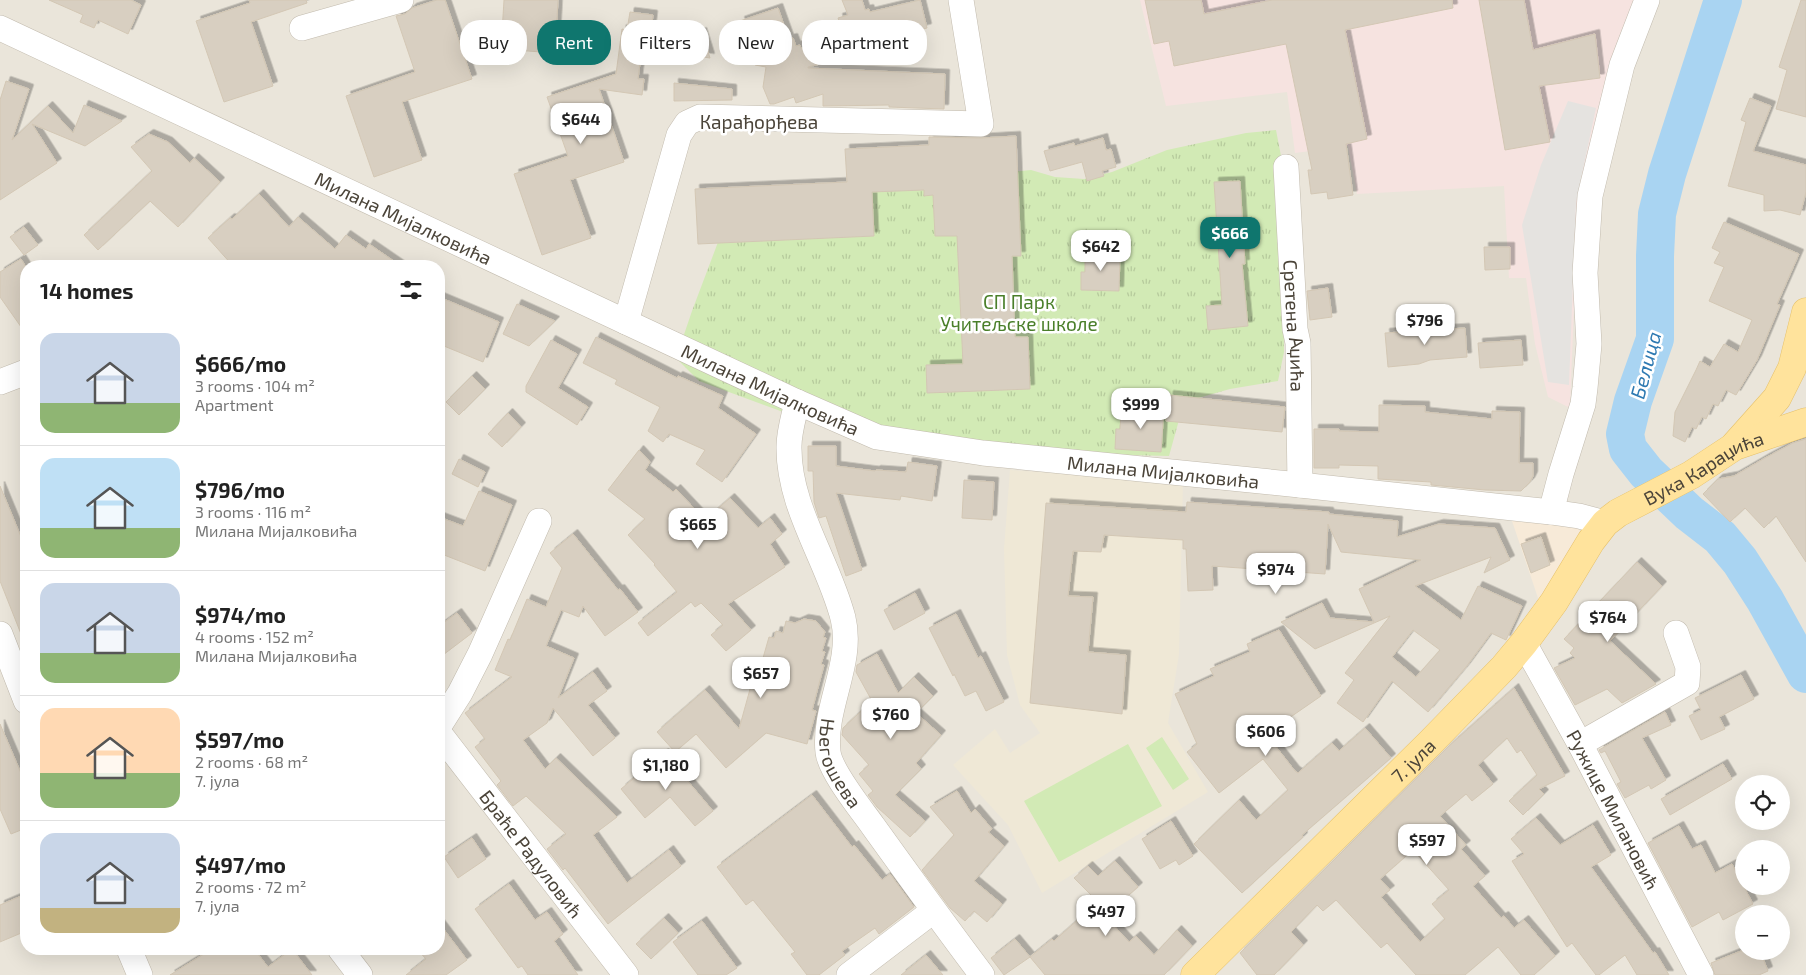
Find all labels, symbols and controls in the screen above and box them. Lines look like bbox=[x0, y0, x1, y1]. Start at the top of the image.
chip: Buy bbox=[460, 20, 527, 65]
chip: Rent bbox=[537, 20, 611, 65]
chip: Filters bbox=[621, 20, 709, 65]
chip: New bbox=[719, 20, 792, 65]
chip: Apartment bbox=[802, 20, 927, 65]
pin: $644 bbox=[551, 102, 611, 145]
text: $644 bbox=[561, 109, 601, 128]
street label: Карађорђева bbox=[700, 110, 818, 134]
street label: Милана Мијалковића bbox=[312, 166, 496, 269]
pin: $666 bbox=[1200, 216, 1260, 259]
text: $666 bbox=[1211, 223, 1249, 242]
pin: $642 bbox=[1071, 230, 1131, 272]
text: $642 bbox=[1082, 236, 1120, 255]
street label: Сретена Аџића bbox=[1280, 259, 1310, 392]
icon: filters bbox=[397, 276, 425, 304]
text: 14 homes bbox=[40, 278, 134, 303]
park label: СП Парк Учитељске школе bbox=[940, 290, 1098, 335]
pin: $796 bbox=[1395, 304, 1455, 346]
text: $796 bbox=[1407, 310, 1443, 329]
water label: Белица bbox=[1625, 329, 1665, 401]
street label: Милана Мијалковића bbox=[678, 338, 863, 439]
text: $666/mo bbox=[195, 351, 286, 376]
icon: home bbox=[80, 353, 140, 413]
text: 3 rooms · 104 m² bbox=[195, 376, 315, 395]
pin: $999 bbox=[1111, 388, 1171, 430]
text: $999 bbox=[1122, 394, 1160, 413]
text: Apartment bbox=[195, 395, 274, 414]
street label: Вука Караџића bbox=[1639, 426, 1766, 509]
street label: Милана Мијалковића bbox=[1066, 450, 1260, 492]
text: $796/mo bbox=[195, 477, 285, 502]
icon: home bbox=[80, 478, 140, 538]
text: 3 rooms · 116 m² bbox=[195, 502, 311, 521]
pin: $665 bbox=[668, 508, 728, 550]
text: $665 bbox=[680, 514, 717, 533]
text: Милана Мијалковића bbox=[195, 521, 357, 540]
pin: $974 bbox=[1246, 552, 1306, 595]
text: $974 bbox=[1257, 559, 1295, 578]
pin: $764 bbox=[1578, 600, 1638, 643]
text: $974/mo bbox=[195, 602, 286, 627]
icon: home bbox=[80, 603, 140, 663]
text: $764 bbox=[1589, 607, 1627, 626]
text: 4 rooms · 152 m² bbox=[195, 627, 314, 646]
text: Милана Мијалковића bbox=[195, 646, 357, 665]
pin: $657 bbox=[731, 656, 791, 699]
text: $657 bbox=[743, 663, 779, 682]
pin: $760 bbox=[861, 698, 921, 740]
text: $760 bbox=[872, 704, 910, 723]
pin: $606 bbox=[1236, 714, 1296, 757]
street label: Његошева bbox=[816, 717, 867, 812]
text: $606 bbox=[1247, 721, 1285, 740]
street label: Ружице Милановић bbox=[1563, 725, 1665, 893]
text: $597/mo bbox=[195, 727, 284, 752]
icon: home bbox=[80, 728, 140, 788]
street label: 7. јула bbox=[1386, 733, 1440, 787]
pin: $1,180 bbox=[625, 748, 707, 791]
text: 2 rooms · 68 m² bbox=[195, 752, 308, 771]
text: $1,180 bbox=[643, 755, 689, 774]
text: 7. јула bbox=[195, 771, 240, 790]
map controls bbox=[1735, 775, 1790, 960]
button: locate bbox=[1735, 775, 1790, 830]
street label: Браће Радуловић bbox=[475, 785, 588, 922]
pin: $597 bbox=[1397, 824, 1457, 866]
text: $597 bbox=[1409, 830, 1445, 849]
button: + bbox=[1735, 840, 1790, 895]
text: $497/mo bbox=[195, 852, 286, 877]
icon: home bbox=[80, 853, 140, 913]
text: 2 rooms · 72 m² bbox=[195, 877, 306, 896]
pin: $497 bbox=[1076, 894, 1136, 937]
text: 7. јула bbox=[195, 896, 240, 915]
text: $497 bbox=[1087, 901, 1125, 920]
button: − bbox=[1735, 905, 1790, 960]

